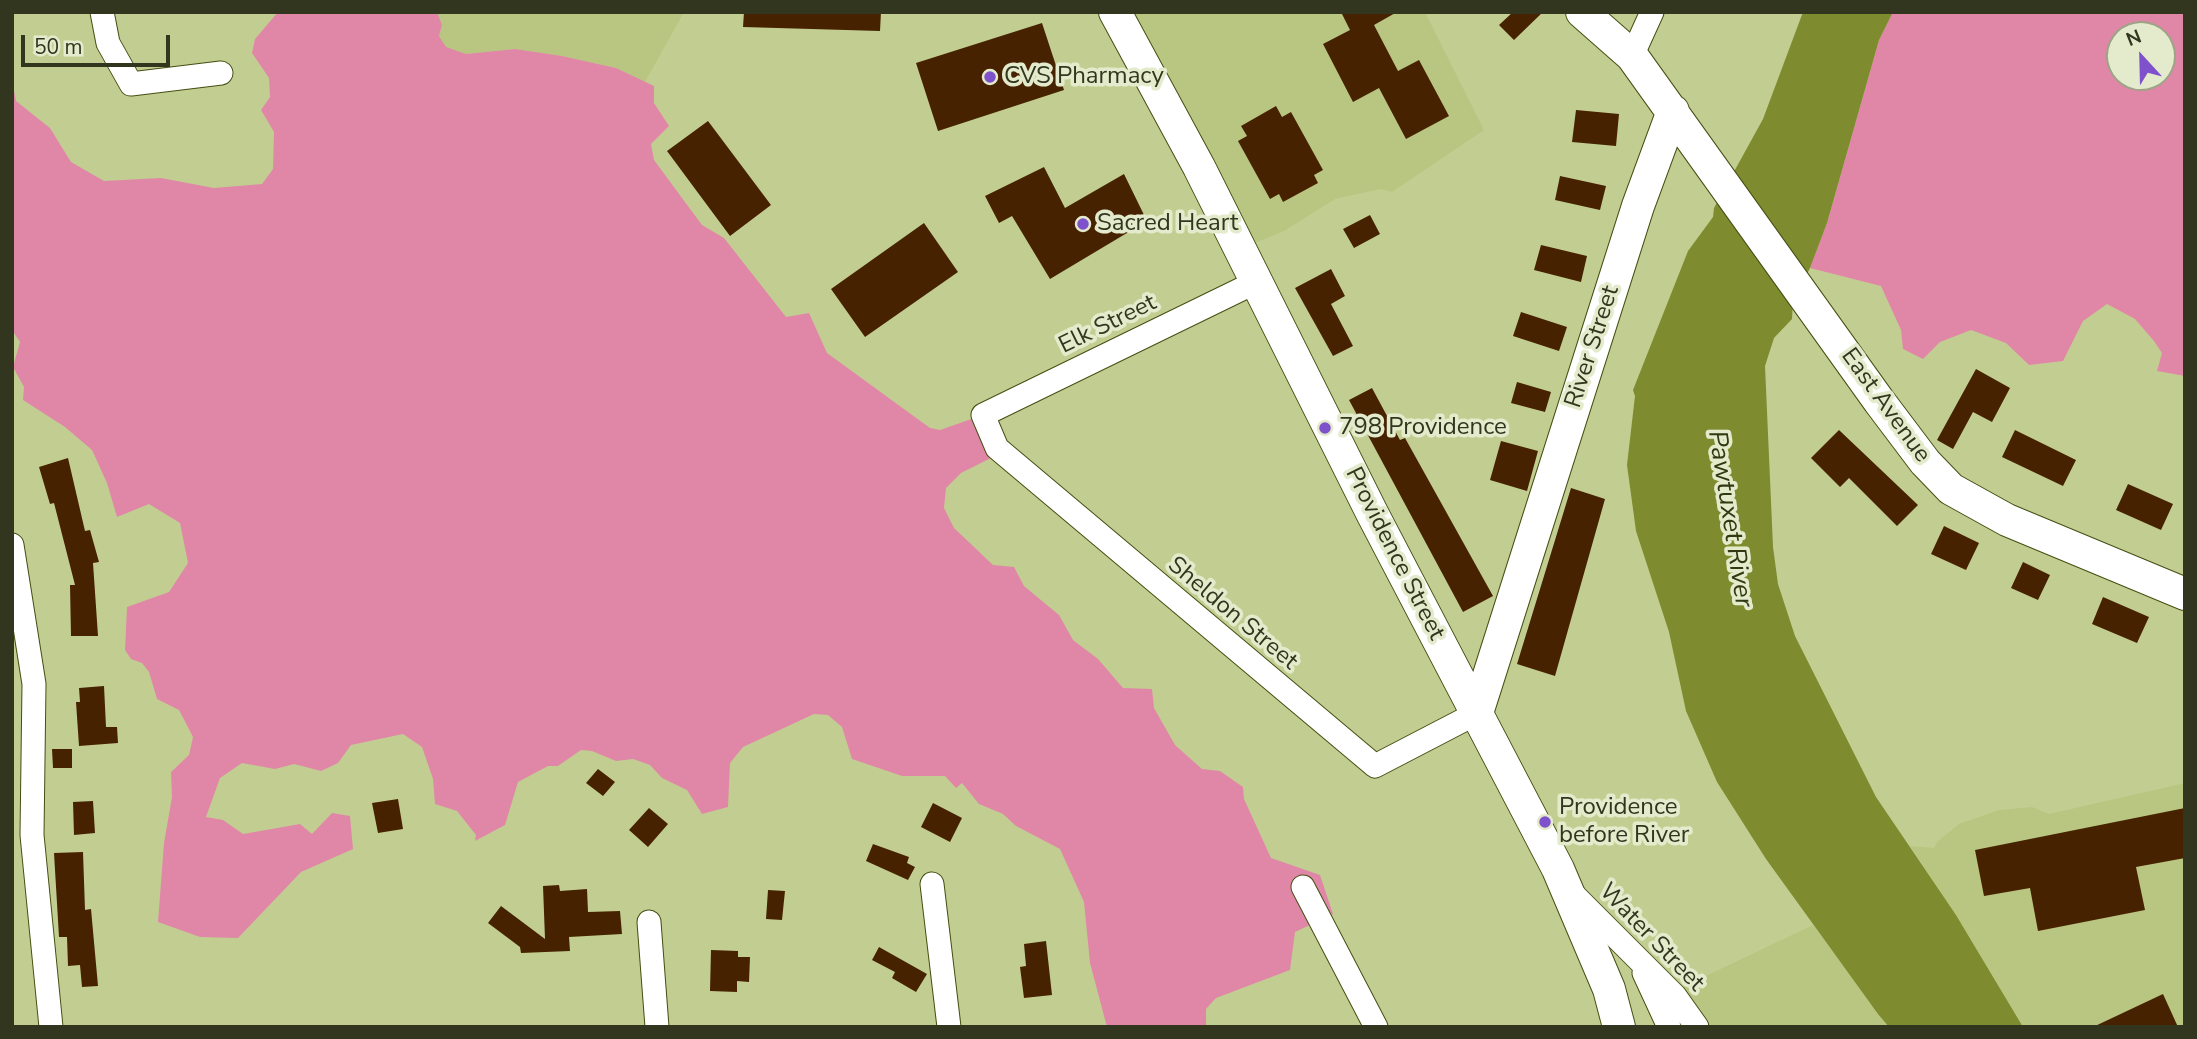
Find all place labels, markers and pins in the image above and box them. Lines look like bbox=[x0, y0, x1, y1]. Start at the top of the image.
place label: CVS Pharmacy bbox=[1004, 63, 1164, 91]
marker: CVS Pharmacy bbox=[982, 69, 998, 85]
place label: Sacred Heart bbox=[1097, 210, 1238, 238]
marker: Sacred Heart bbox=[1075, 216, 1091, 232]
place label: 798 Providence bbox=[1339, 414, 1507, 442]
marker: 798 Providence bbox=[1317, 420, 1333, 436]
place label: Providence before River bbox=[1559, 794, 1689, 850]
marker: Providence before River bbox=[1537, 814, 1553, 830]

